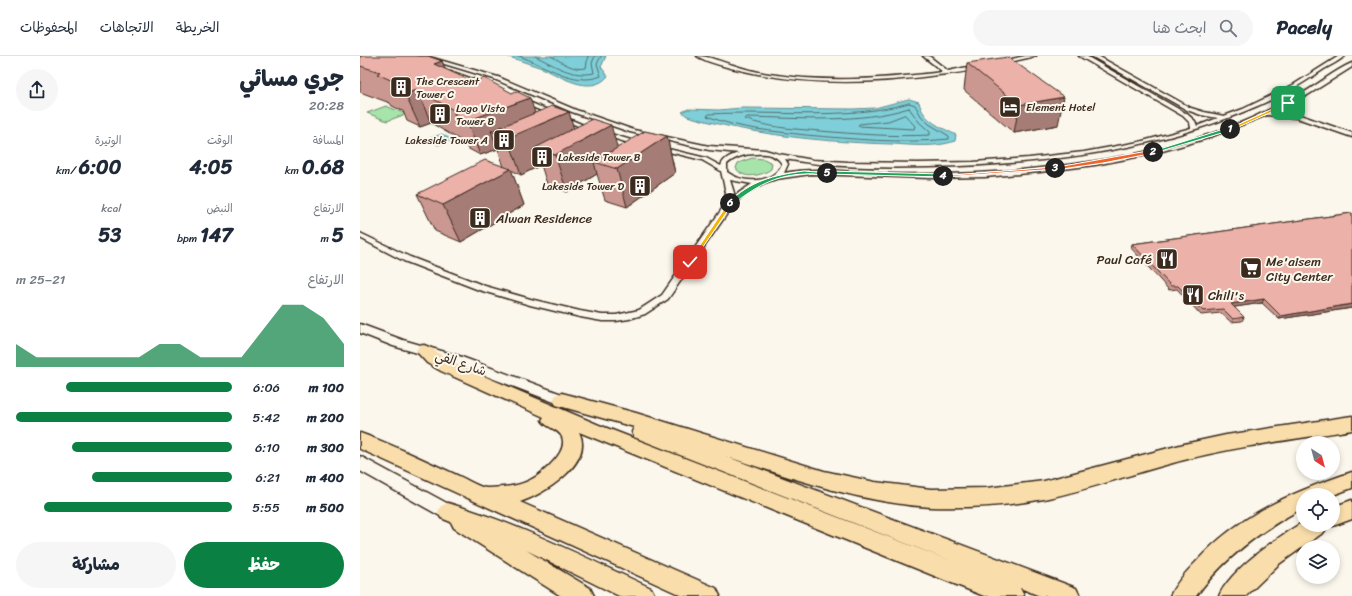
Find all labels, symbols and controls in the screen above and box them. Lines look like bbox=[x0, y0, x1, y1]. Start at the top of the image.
search box bbox=[973, 10, 1253, 46]
text: Pacely bbox=[1277, 11, 1332, 44]
text: المحفوظات bbox=[20, 15, 78, 40]
text: الاتجاهات bbox=[100, 15, 154, 40]
text: الخريطة bbox=[176, 15, 219, 40]
text: ابحث هنا bbox=[1152, 15, 1207, 41]
icon: search bbox=[1217, 17, 1239, 39]
text: جري مسائي bbox=[240, 59, 344, 98]
button: share bbox=[16, 69, 58, 111]
place label: The Crescent Tower C bbox=[416, 72, 480, 104]
building icon: The Crescent Tower C bbox=[388, 74, 414, 100]
pin bbox=[1271, 86, 1305, 120]
icon: arrive bbox=[1277, 92, 1299, 114]
text: 20:28 bbox=[309, 94, 344, 117]
hotel icon: Element Hotel bbox=[997, 94, 1023, 120]
place label: Element Hotel bbox=[1026, 98, 1096, 117]
place label: Lago Vista Tower B bbox=[456, 99, 506, 131]
building icon: Lago Vista Tower B bbox=[427, 101, 453, 127]
pin: 1 bbox=[1220, 119, 1240, 139]
text: 1 bbox=[1228, 119, 1232, 138]
building icon: Lakeside Tower A bbox=[491, 127, 517, 153]
text: الوتيرة bbox=[95, 131, 121, 150]
text: الوقت bbox=[207, 131, 233, 150]
text: المسافة bbox=[313, 131, 344, 150]
place label: Lakeside Tower A bbox=[405, 131, 488, 150]
pin: 2 bbox=[1143, 142, 1163, 162]
text: 2 bbox=[1150, 142, 1156, 161]
building icon: Lakeside Tower B bbox=[529, 144, 555, 170]
place label: Lakeside Tower B bbox=[558, 148, 641, 167]
text: 6:00 bbox=[79, 150, 121, 185]
text: 4:05 bbox=[189, 150, 233, 185]
text: 0.68 bbox=[302, 150, 344, 185]
pin: 3 bbox=[1045, 158, 1065, 178]
text: 3 bbox=[1052, 158, 1058, 177]
text: /km bbox=[56, 161, 79, 180]
text: km bbox=[285, 161, 302, 180]
pin: 5 bbox=[817, 163, 837, 183]
text: 5 bbox=[824, 163, 830, 182]
pin: 4 bbox=[933, 166, 953, 186]
text: 4 bbox=[940, 166, 946, 185]
building icon: Lakeside Tower D bbox=[627, 173, 653, 199]
place label: Lakeside Tower D bbox=[542, 177, 624, 196]
pin: 6 bbox=[720, 193, 740, 213]
text: 6 bbox=[727, 193, 733, 212]
text: kcal bbox=[101, 199, 121, 218]
text: النبض bbox=[206, 199, 233, 218]
text: الارتفاع bbox=[313, 199, 344, 218]
building icon: Alwan Residence bbox=[467, 205, 493, 231]
place label: Alwan Residence bbox=[495, 207, 592, 230]
text: 53 bbox=[98, 218, 121, 253]
text: 147 bbox=[200, 218, 233, 253]
text: 5 bbox=[332, 218, 344, 253]
text: bpm bbox=[177, 229, 200, 248]
text: m bbox=[320, 229, 332, 248]
pin bbox=[673, 245, 707, 279]
restaurant icon: Paul Café bbox=[1154, 246, 1180, 272]
place label: Paul Café bbox=[1097, 248, 1152, 271]
place label: Me'aisem City Center bbox=[1266, 250, 1333, 288]
icon: check bbox=[679, 251, 701, 273]
supermarket icon: Me'aisem City Center bbox=[1238, 255, 1264, 281]
text: 21–25 m bbox=[16, 268, 65, 291]
text: الارتفاع bbox=[308, 268, 344, 291]
restaurant icon: Chili's bbox=[1180, 282, 1206, 308]
place label: Chili's bbox=[1208, 284, 1245, 307]
street label: شارع الفي bbox=[432, 343, 490, 383]
text: 6:06 bbox=[253, 376, 280, 399]
text: 100 m bbox=[309, 376, 344, 399]
text: 5:42 bbox=[253, 406, 280, 429]
text: 200 m bbox=[307, 406, 344, 429]
text: 6:10 bbox=[255, 436, 280, 459]
text: 300 m bbox=[307, 436, 344, 459]
north arrow bbox=[1296, 436, 1340, 480]
map controls bbox=[1296, 436, 1340, 584]
text: 6:21 bbox=[256, 466, 280, 489]
text: 400 m bbox=[306, 466, 344, 489]
button: locate bbox=[1296, 488, 1340, 532]
text: 5:55 bbox=[252, 496, 280, 519]
text: 500 m bbox=[306, 496, 344, 519]
button: layers bbox=[1296, 540, 1340, 584]
button: مشاركة bbox=[16, 542, 176, 588]
button: حفظ bbox=[184, 542, 344, 588]

